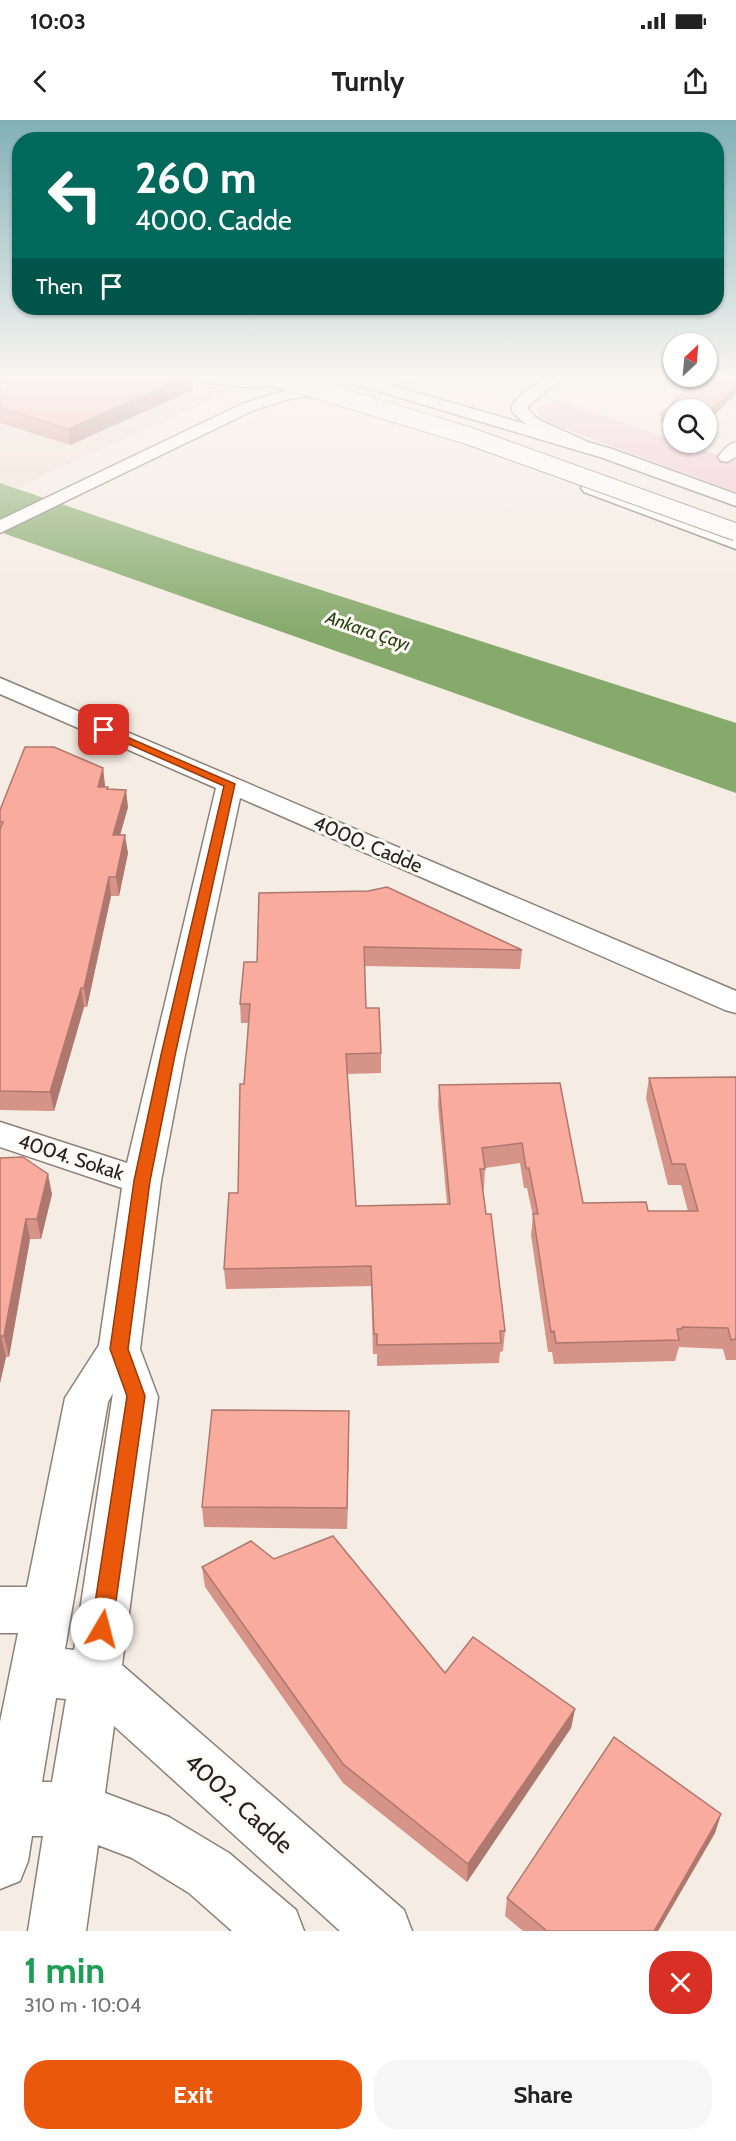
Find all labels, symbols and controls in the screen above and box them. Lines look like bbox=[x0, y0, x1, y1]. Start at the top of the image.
text: 10:03 bbox=[30, 8, 86, 35]
icon: back bbox=[24, 65, 57, 98]
text: Turnly bbox=[332, 65, 404, 98]
icon: share bbox=[679, 65, 712, 98]
text: 260 m bbox=[135, 152, 256, 204]
icon: left bbox=[36, 156, 114, 234]
text: 4000. Cadde bbox=[135, 204, 292, 237]
icon: arrive bbox=[95, 270, 128, 303]
text: Then bbox=[36, 273, 83, 300]
north arrow bbox=[663, 333, 717, 387]
map controls bbox=[663, 333, 717, 453]
button: search bbox=[663, 399, 717, 453]
water label: Ankara Çayı bbox=[322, 606, 413, 656]
pin bbox=[78, 704, 129, 755]
icon: arrive bbox=[87, 713, 120, 746]
street label: 4000. Cadde bbox=[310, 810, 426, 878]
street label: 4004. Sokak bbox=[15, 1129, 127, 1185]
position arrow bbox=[70, 1597, 134, 1661]
street label: 4002. Cadde bbox=[179, 1747, 299, 1859]
text: 1 min bbox=[24, 1948, 105, 1992]
button: close bbox=[649, 1951, 712, 2014]
text: 310 m · 10:04 bbox=[24, 1993, 141, 2017]
button: Exit bbox=[24, 2060, 362, 2129]
button: Share bbox=[374, 2060, 712, 2129]

